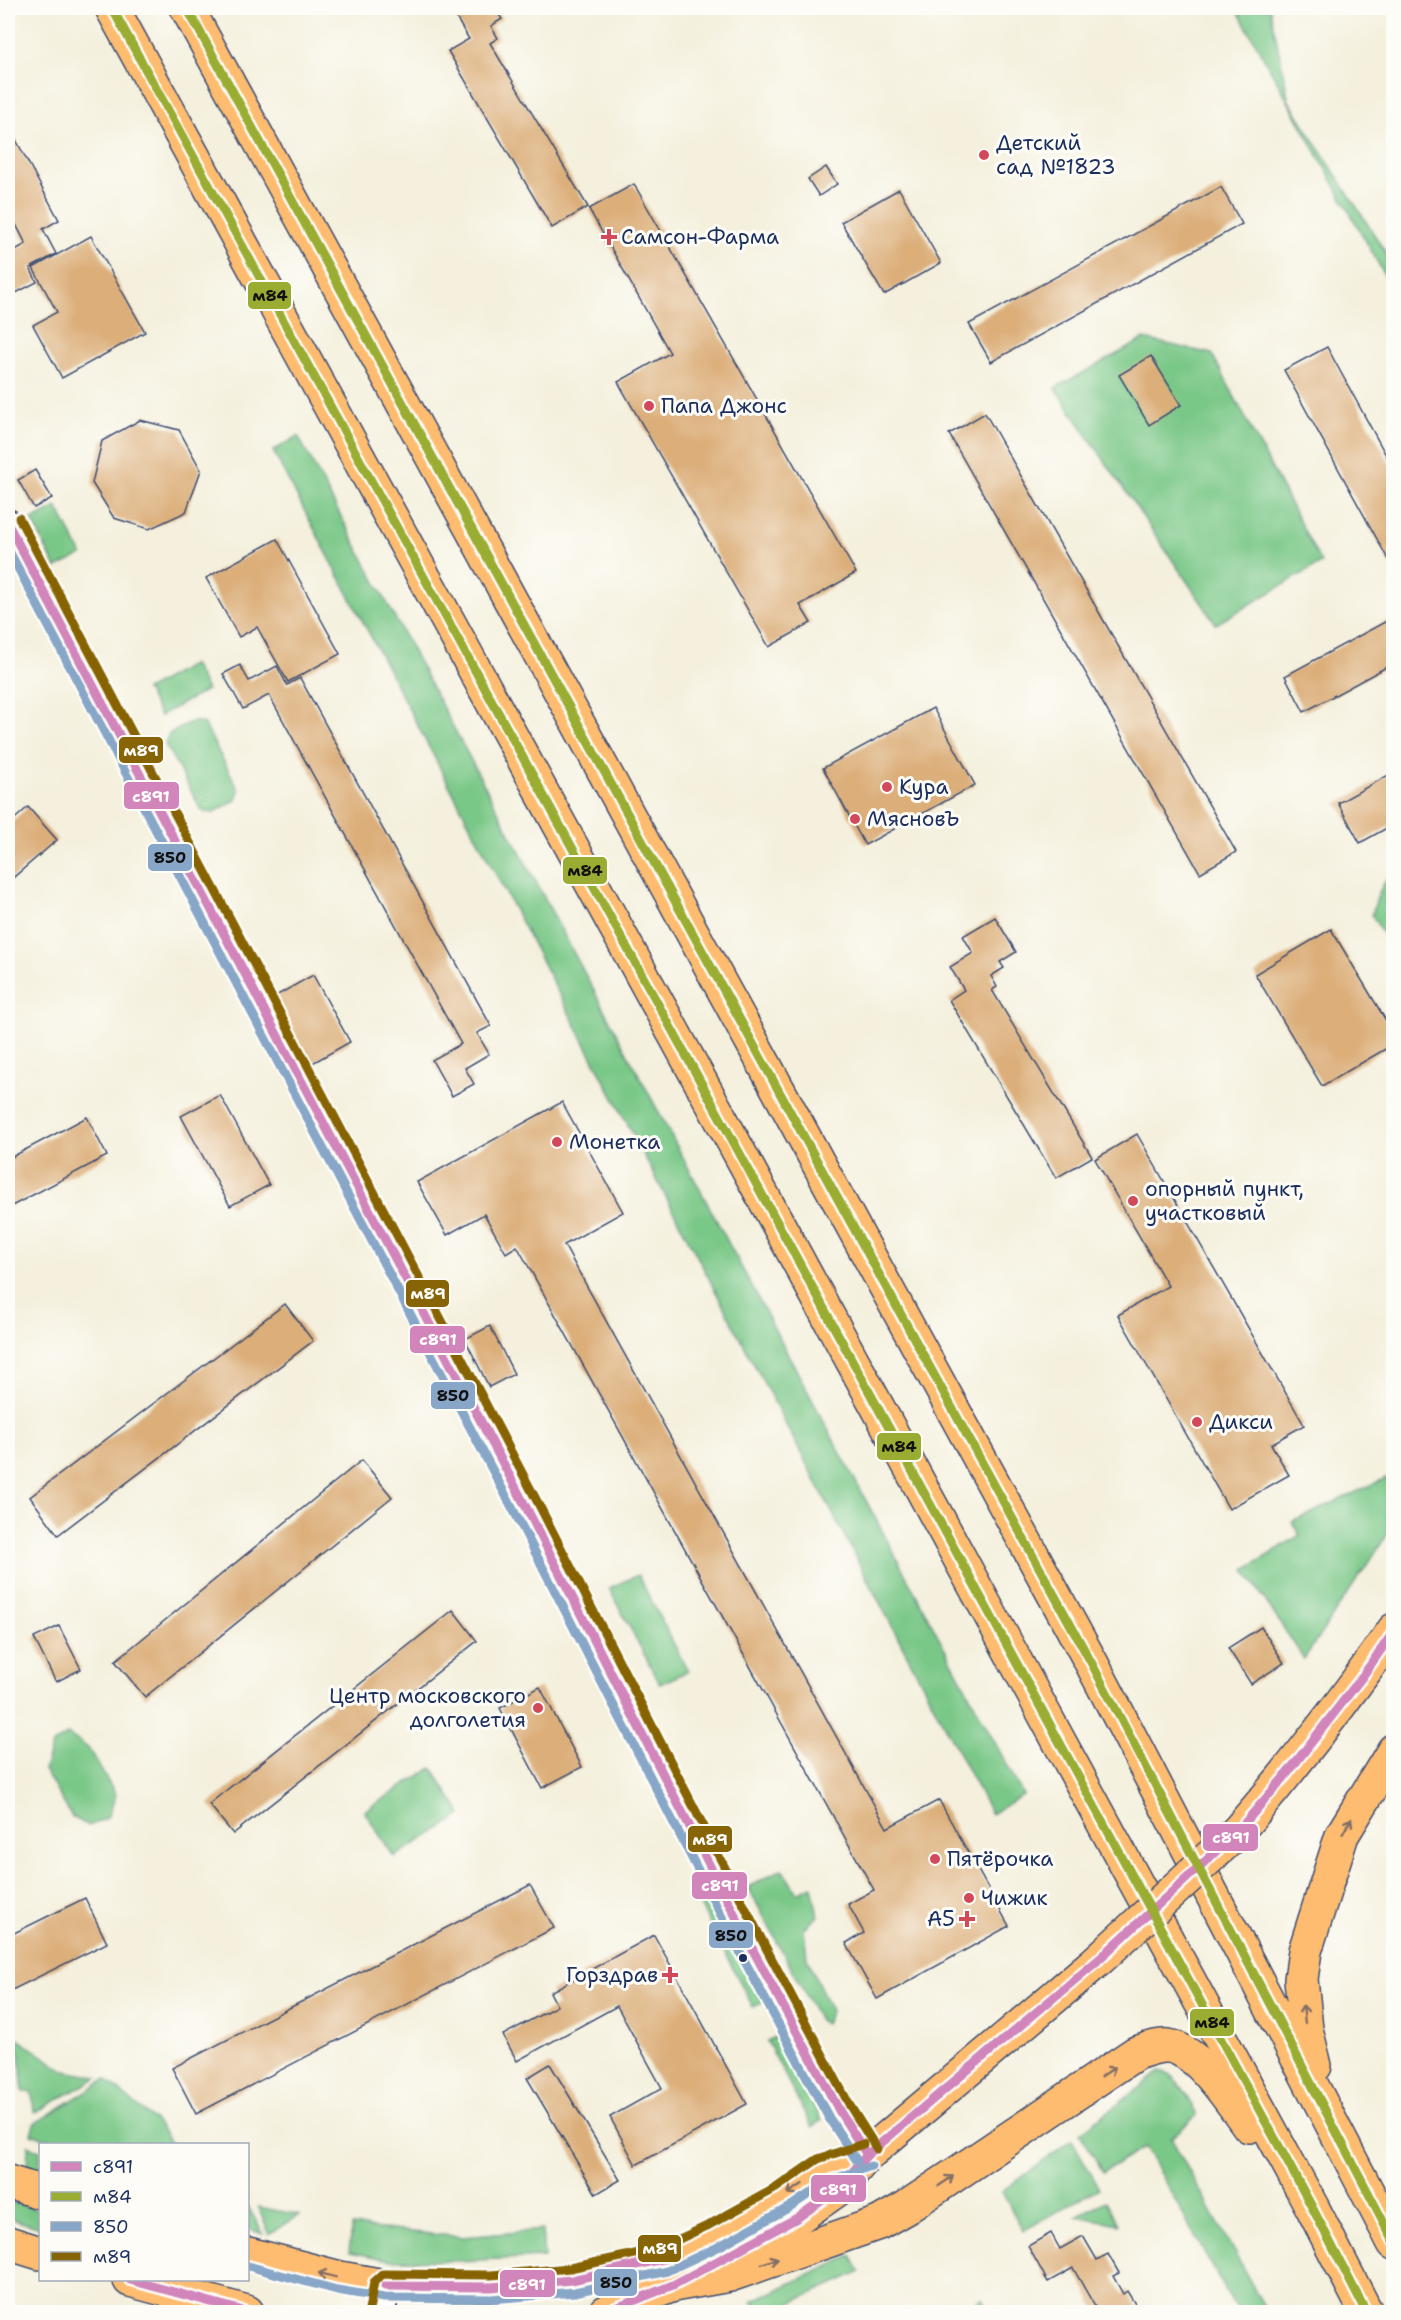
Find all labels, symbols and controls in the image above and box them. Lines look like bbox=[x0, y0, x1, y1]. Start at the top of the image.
place label: Детский сад №1823 bbox=[996, 129, 1116, 181]
marker: Детский сад №1823 bbox=[977, 148, 991, 162]
place label: Самсон-Фарма bbox=[621, 223, 779, 251]
marker: Самсон-Фарма bbox=[602, 230, 616, 244]
line badge: м84 bbox=[247, 281, 292, 310]
text: м84 bbox=[252, 285, 288, 306]
place label: Папа Джонс bbox=[661, 392, 787, 420]
marker: Папа Джонс bbox=[642, 399, 656, 413]
line badge: м89 bbox=[118, 736, 164, 764]
text: м89 bbox=[123, 740, 159, 761]
place label: Кура bbox=[899, 773, 949, 801]
marker: Кура bbox=[880, 780, 894, 794]
line badge: с891 bbox=[123, 781, 180, 810]
text: с891 bbox=[132, 786, 170, 807]
place label: МясновЪ bbox=[867, 805, 960, 833]
marker: МясновЪ bbox=[848, 812, 862, 826]
line badge: 850 bbox=[147, 843, 193, 872]
text: 850 bbox=[154, 847, 186, 868]
line badge: м84 bbox=[562, 856, 608, 885]
text: м84 bbox=[567, 860, 603, 881]
place label: Монетка bbox=[569, 1128, 660, 1156]
marker: Монетка bbox=[550, 1135, 564, 1149]
place label: опорный пункт, участковый bbox=[1145, 1175, 1304, 1227]
marker: опорный пункт, участковый bbox=[1126, 1194, 1140, 1208]
line badge: м89 bbox=[405, 1279, 450, 1308]
text: м89 bbox=[410, 1283, 446, 1304]
line badge: с891 bbox=[409, 1325, 466, 1354]
text: с891 bbox=[419, 1329, 457, 1350]
line badge: 850 bbox=[430, 1381, 476, 1410]
text: 850 bbox=[437, 1385, 469, 1406]
place label: Дикси bbox=[1209, 1408, 1273, 1436]
marker: Дикси bbox=[1190, 1415, 1204, 1429]
line badge: м84 bbox=[876, 1432, 922, 1461]
text: м84 bbox=[881, 1436, 917, 1457]
place label: Центр московского долголетия bbox=[329, 1682, 526, 1734]
marker: Центр московского долголетия bbox=[531, 1701, 545, 1715]
one-way arrow bbox=[1342, 1818, 1354, 1835]
line badge: с891 bbox=[1202, 1823, 1259, 1852]
line badge: м89 bbox=[687, 1825, 733, 1853]
text: с891 bbox=[1212, 1827, 1250, 1848]
text: м89 bbox=[692, 1829, 728, 1850]
place label: Пятёрочка bbox=[947, 1845, 1053, 1873]
marker: Пятёрочка bbox=[928, 1852, 942, 1866]
line badge: с891 bbox=[691, 1871, 748, 1900]
text: с891 bbox=[701, 1875, 739, 1896]
place label: Чижик bbox=[981, 1884, 1048, 1912]
marker: Чижик bbox=[962, 1891, 976, 1905]
place label: А5 bbox=[927, 1905, 955, 1933]
marker: А5 bbox=[960, 1912, 974, 1926]
line badge: 850 bbox=[708, 1921, 754, 1949]
text: 850 bbox=[715, 1925, 747, 1946]
unlabelled marker bbox=[737, 1952, 749, 1964]
place label: Горздрав bbox=[566, 1961, 658, 1989]
marker: Горздрав bbox=[663, 1968, 677, 1982]
one-way arrow bbox=[1298, 2004, 1309, 2024]
line badge: м84 bbox=[1189, 2008, 1235, 2037]
text: м84 bbox=[1194, 2012, 1230, 2033]
one-way arrow bbox=[1099, 2066, 1116, 2078]
legend bbox=[39, 2143, 249, 2281]
text: с891 bbox=[93, 2155, 133, 2179]
line badge: с891 bbox=[810, 2174, 867, 2203]
one-way arrow bbox=[938, 2175, 954, 2187]
text: с891 bbox=[819, 2179, 857, 2200]
one-way arrow bbox=[787, 2183, 804, 2196]
text: м84 bbox=[93, 2185, 132, 2209]
text: 850 bbox=[93, 2215, 129, 2239]
line badge: м89 bbox=[637, 2234, 682, 2263]
text: м89 bbox=[642, 2238, 678, 2259]
text: м89 bbox=[93, 2245, 131, 2269]
one-way arrow bbox=[760, 2255, 779, 2266]
one-way arrow bbox=[318, 2268, 337, 2280]
line badge: 850 bbox=[593, 2268, 638, 2297]
line badge: с891 bbox=[499, 2269, 556, 2298]
text: 850 bbox=[600, 2272, 632, 2293]
text: с891 bbox=[508, 2274, 546, 2295]

